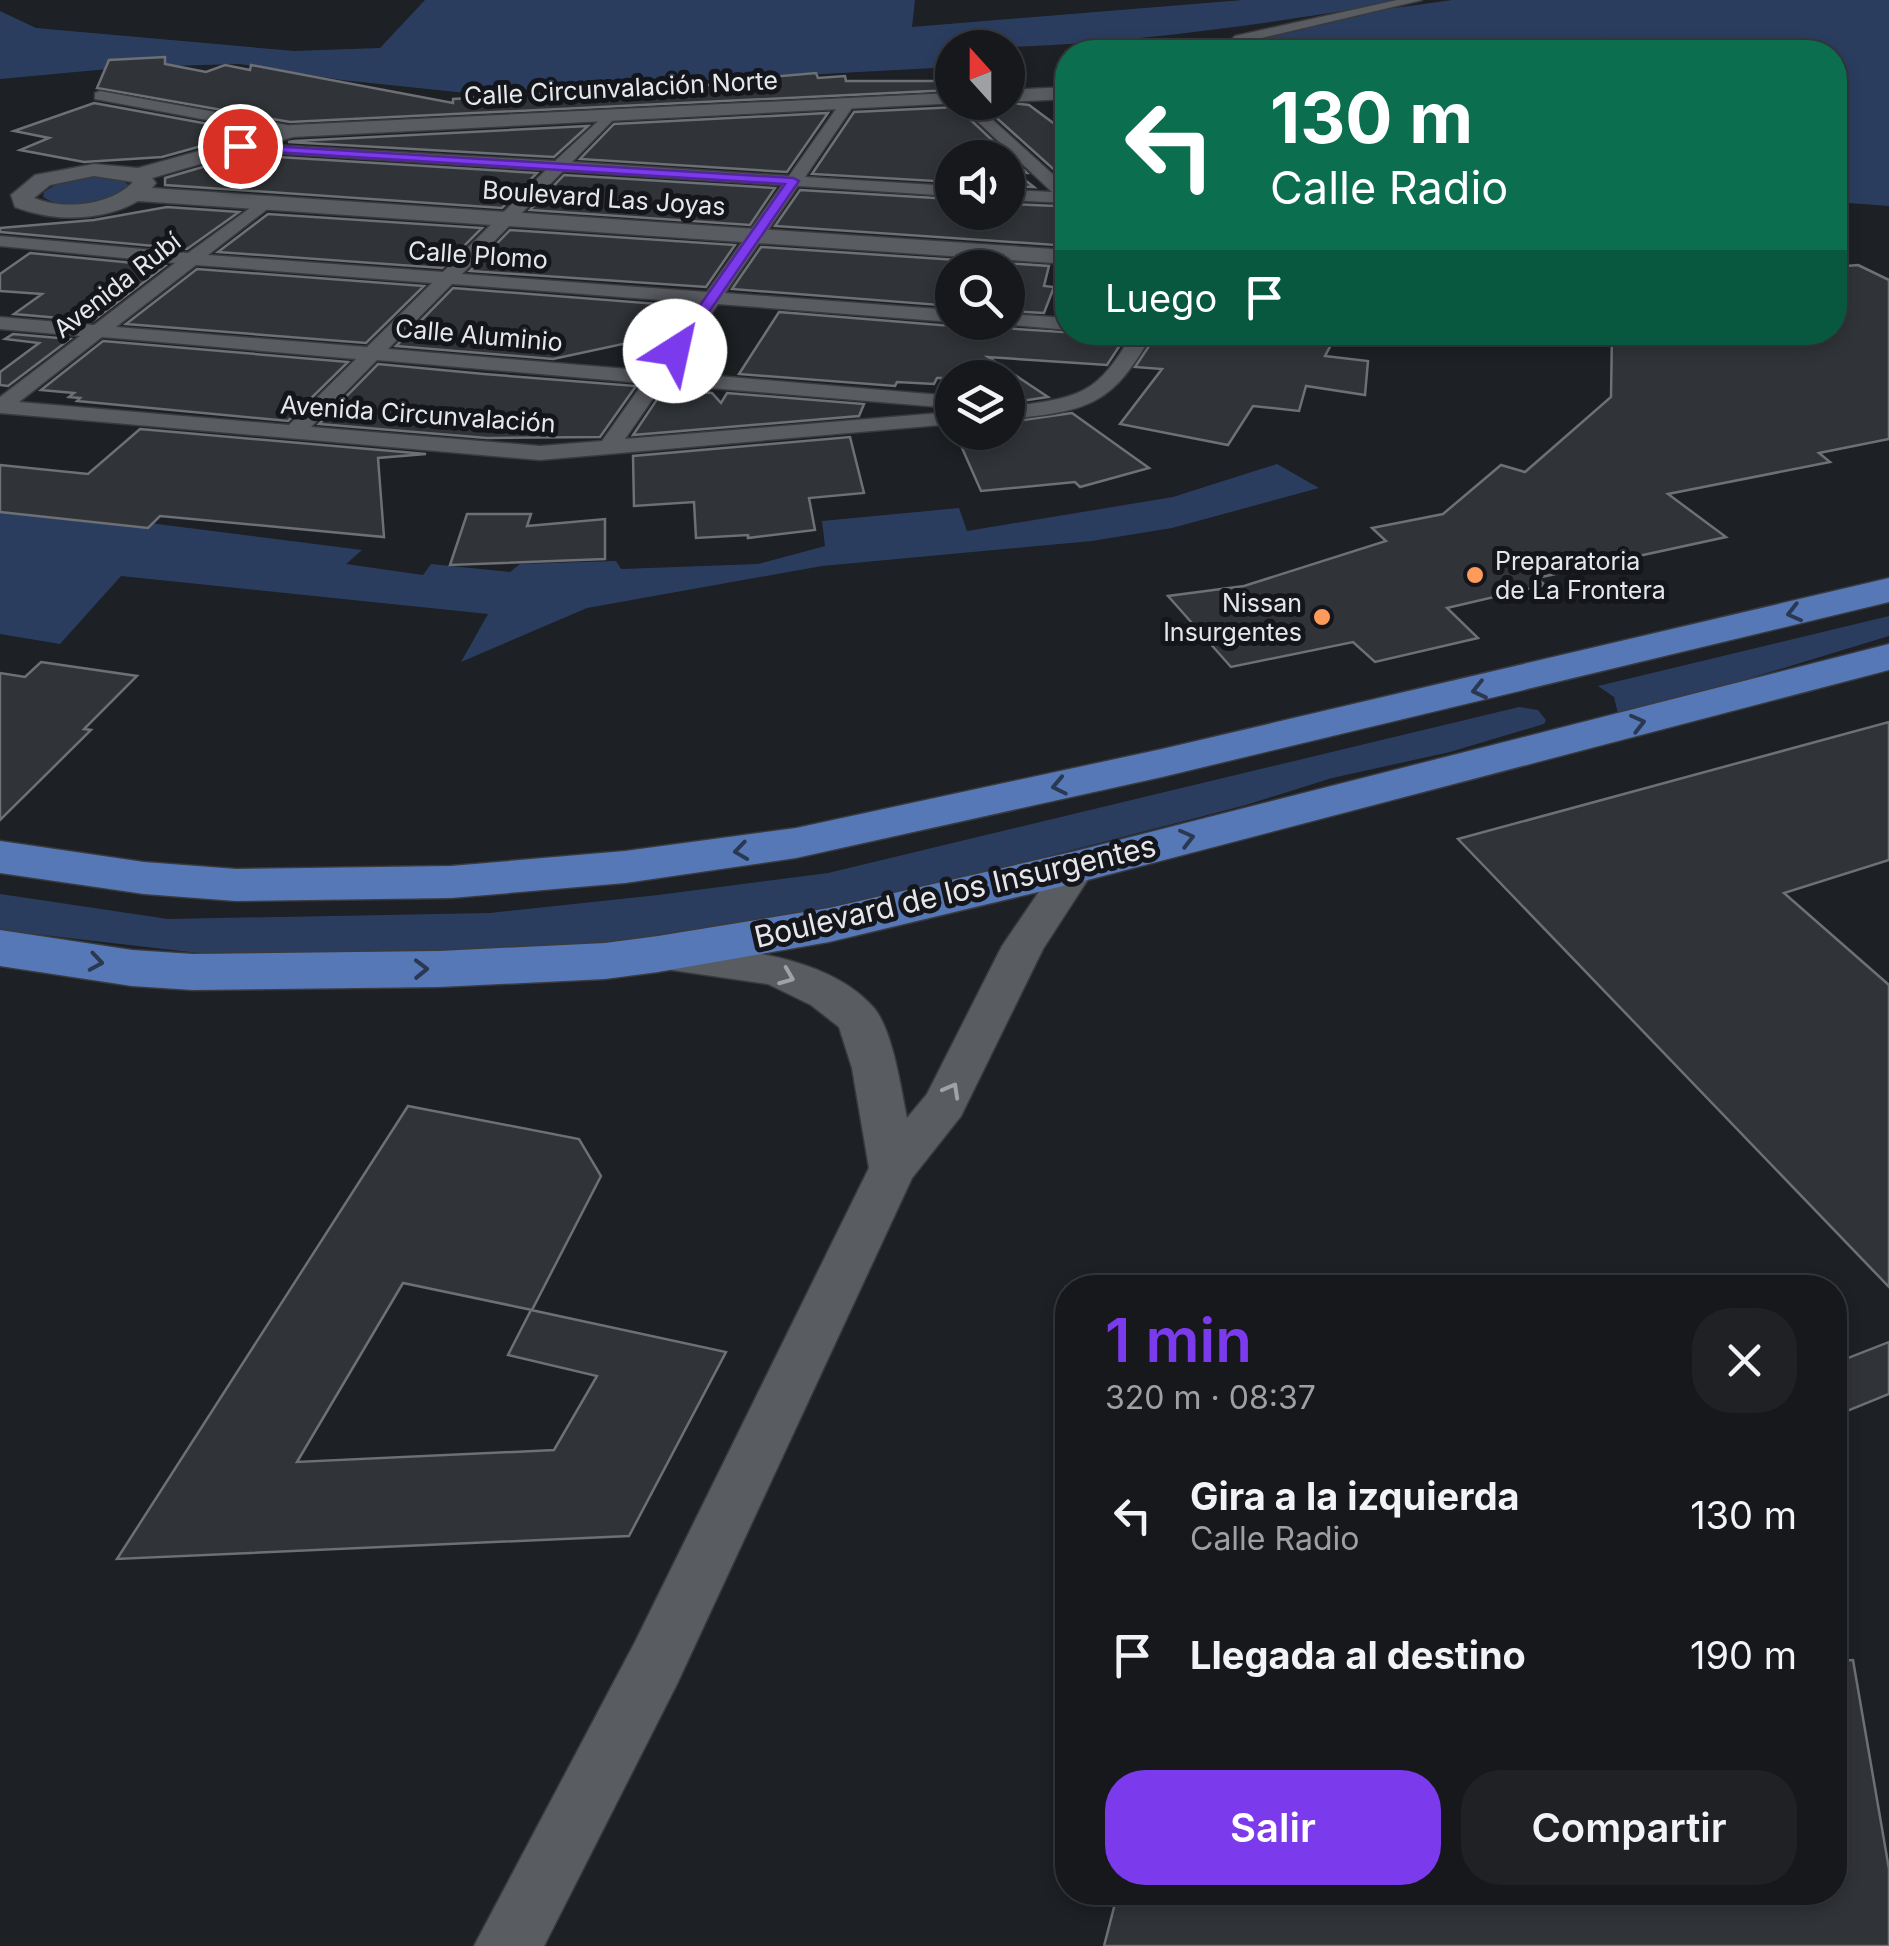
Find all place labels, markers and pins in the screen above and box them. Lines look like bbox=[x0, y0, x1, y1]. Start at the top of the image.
pin bbox=[198, 104, 283, 189]
place label: Preparatoria de La Frontera bbox=[1495, 546, 1666, 605]
marker: Preparatoria de La Frontera bbox=[1464, 564, 1486, 586]
place label: Nissan Insurgentes bbox=[1163, 588, 1302, 647]
marker: Nissan Insurgentes bbox=[1311, 606, 1333, 628]

